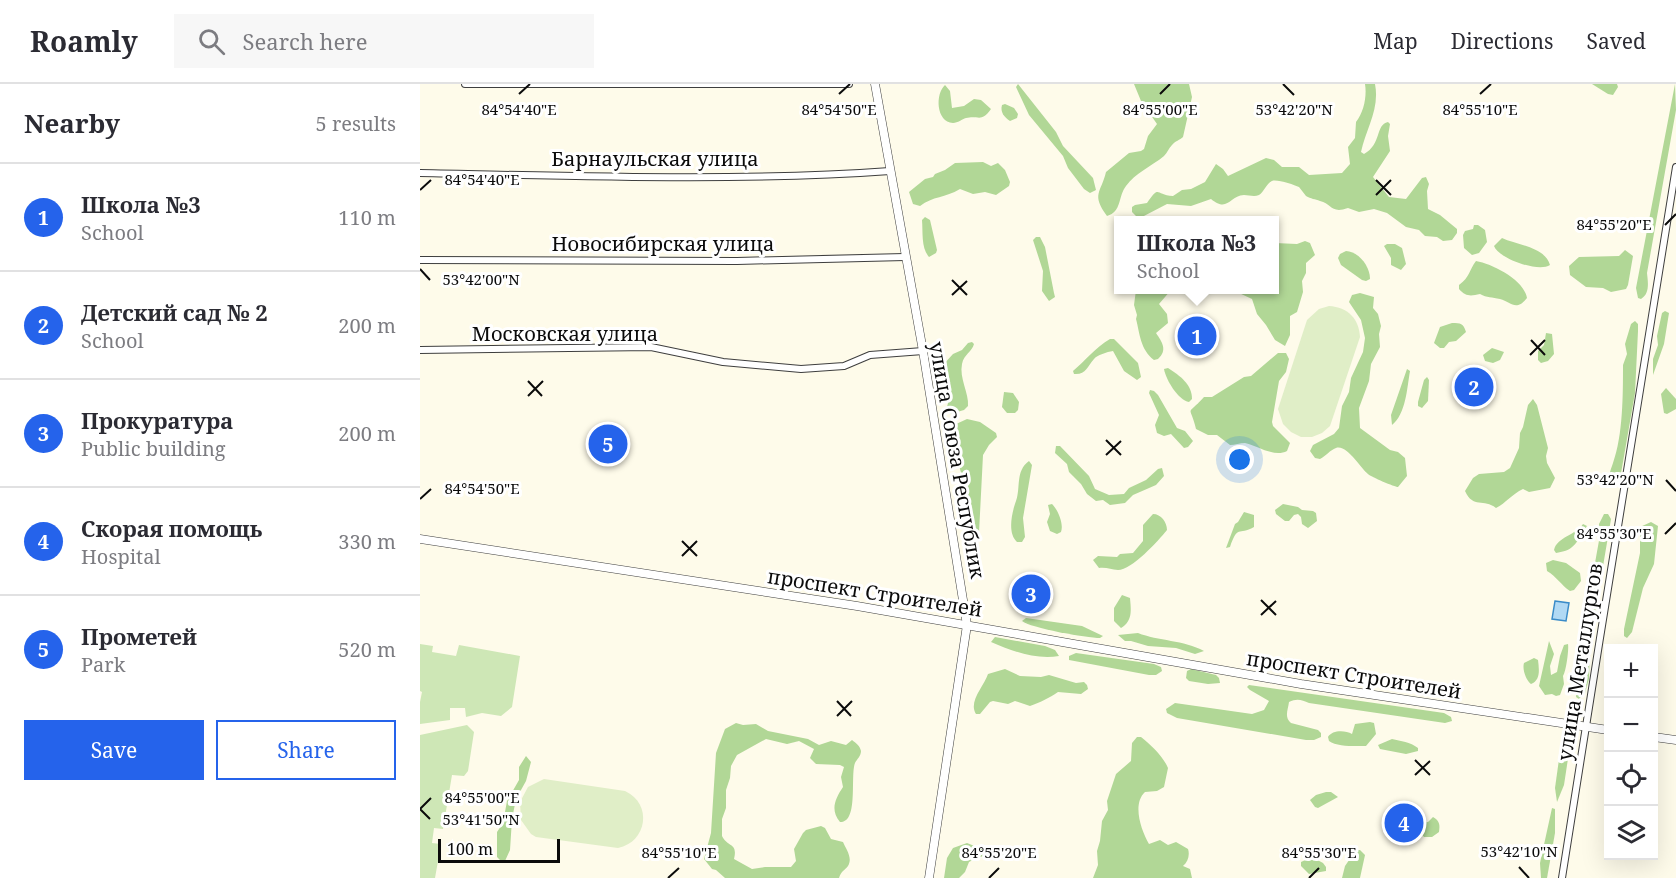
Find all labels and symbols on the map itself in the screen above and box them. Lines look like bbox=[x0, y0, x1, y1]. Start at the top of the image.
text: 84°54'40"E bbox=[481, 99, 557, 119]
text: 84°54'50"E bbox=[801, 99, 877, 119]
text: 84°55'00"E bbox=[1122, 99, 1198, 119]
text: 53°42'20"N bbox=[1255, 99, 1333, 119]
text: 84°55'10"E bbox=[1442, 99, 1518, 119]
street label: Барнаульская улица bbox=[551, 145, 759, 172]
text: 84°54'40"E bbox=[444, 169, 520, 189]
text: 84°55'20"E bbox=[1576, 214, 1652, 234]
street label: Новосибирская улица bbox=[552, 230, 774, 257]
text: 53°42'00"N bbox=[442, 269, 520, 289]
pin: 1 bbox=[1178, 314, 1216, 358]
street label: Московская улица bbox=[472, 320, 658, 347]
street label: улица Союза Республик bbox=[923, 339, 992, 581]
pin: 2 bbox=[1454, 364, 1494, 410]
pin: 5 bbox=[588, 422, 627, 466]
your location bbox=[1225, 445, 1254, 474]
text: 53°42'20"N bbox=[1576, 469, 1654, 489]
text: 84°54'50"E bbox=[444, 478, 520, 498]
text: 84°55'30"E bbox=[1576, 523, 1652, 543]
street label: улица Металлургов bbox=[1551, 561, 1608, 763]
street label: проспект Строителей bbox=[766, 562, 984, 623]
pin: 3 bbox=[1012, 572, 1050, 616]
street label: проспект Строителей bbox=[1245, 644, 1463, 705]
text: 84°55'00"E bbox=[444, 787, 520, 807]
pin: 4 bbox=[1384, 800, 1424, 846]
text: 53°41'50"N bbox=[442, 809, 520, 829]
scale bar bbox=[438, 836, 560, 864]
text: 53°42'10"N bbox=[1480, 841, 1558, 861]
text: 84°55'10"E bbox=[641, 842, 717, 862]
text: 84°55'20"E bbox=[961, 842, 1037, 862]
text: 84°55'30"E bbox=[1281, 842, 1357, 862]

